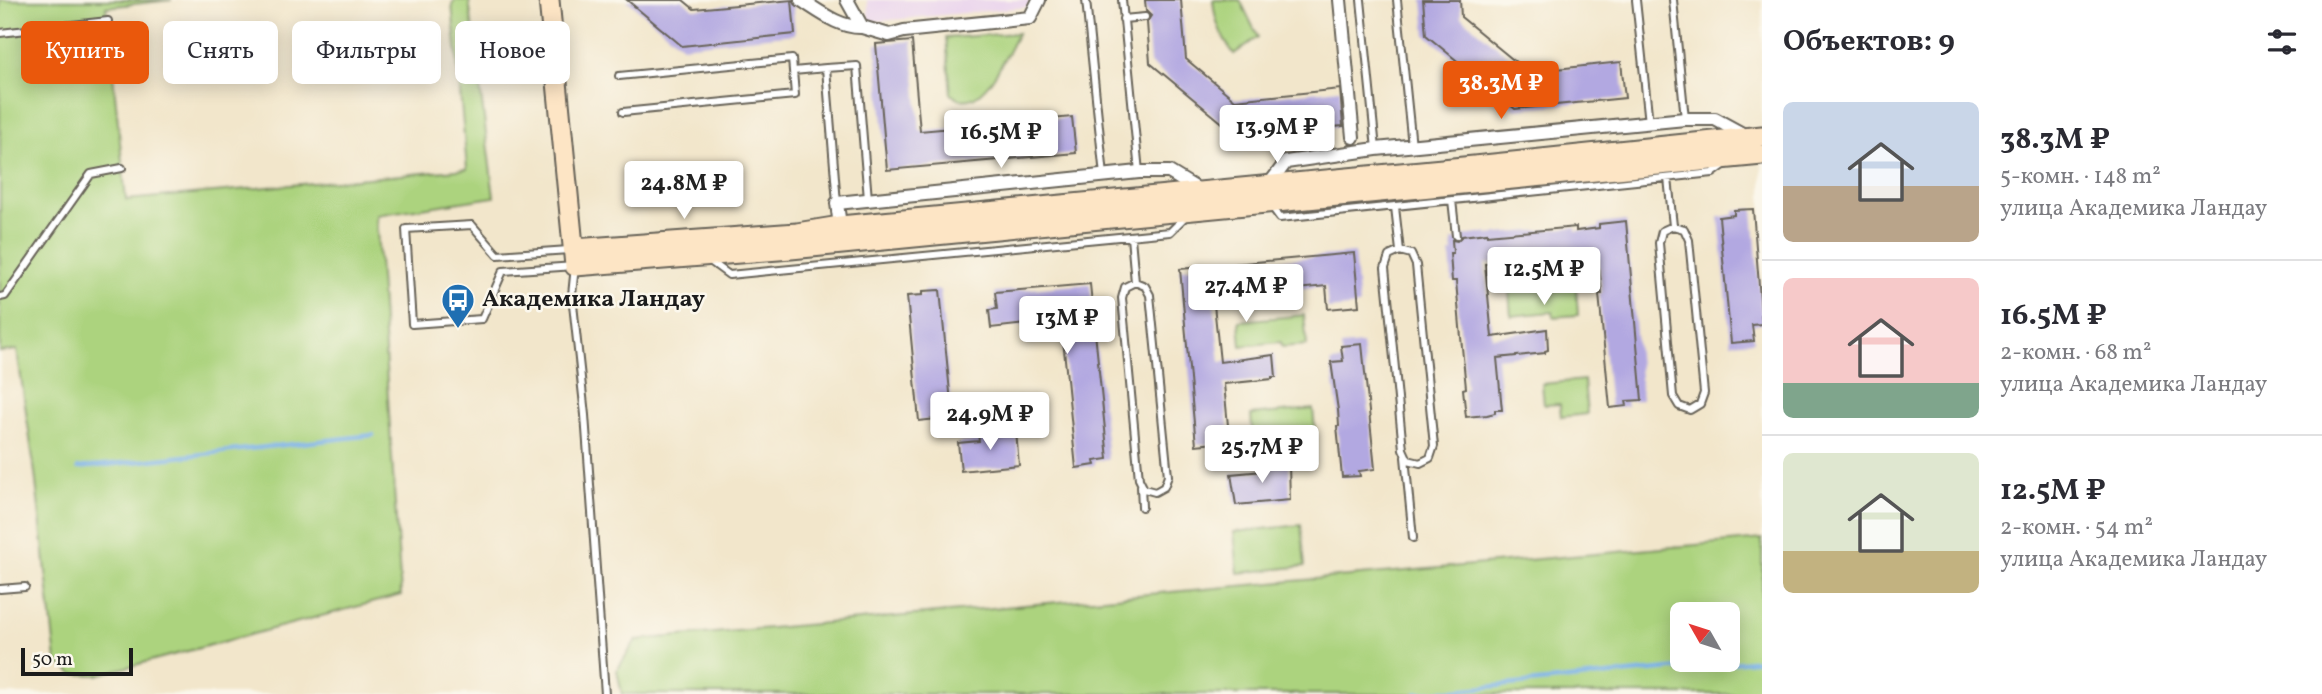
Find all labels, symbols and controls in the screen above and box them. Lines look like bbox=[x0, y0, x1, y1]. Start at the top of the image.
chip: Купить bbox=[21, 21, 149, 84]
chip: Снять bbox=[163, 21, 278, 84]
chip: Фильтры bbox=[292, 21, 441, 84]
chip: Новое bbox=[455, 21, 570, 84]
text: Объектов: 9 bbox=[1783, 21, 1955, 63]
icon: filters bbox=[2263, 23, 2301, 61]
pin: 38.3M ₽ bbox=[1436, 61, 1566, 121]
text: 38.3M ₽ bbox=[1459, 68, 1543, 100]
pin: 13.9M ₽ bbox=[1212, 106, 1342, 165]
pin: 16.5M ₽ bbox=[936, 110, 1066, 170]
text: 13.9M ₽ bbox=[1236, 112, 1318, 144]
text: 16.5M ₽ bbox=[960, 117, 1042, 149]
text: 38.3M ₽ bbox=[2000, 119, 2110, 161]
icon: home bbox=[1839, 130, 1923, 214]
text: 5-комн. · 148 m² bbox=[2000, 161, 2161, 193]
pin: 24.8M ₽ bbox=[619, 162, 749, 221]
text: 24.8M ₽ bbox=[640, 168, 728, 200]
text: улица Академика Ландау bbox=[2000, 193, 2267, 225]
pin: 12.5M ₽ bbox=[1479, 247, 1609, 307]
text: 12.5M ₽ bbox=[1503, 254, 1585, 286]
pin: 27.4M ₽ bbox=[1181, 264, 1311, 324]
text: 27.4M ₽ bbox=[1204, 271, 1288, 303]
bus stop icon: Академика Ландау bbox=[439, 281, 477, 330]
place label: Академика Ландау bbox=[482, 283, 706, 317]
text: 16.5M ₽ bbox=[2000, 295, 2107, 337]
pin: 13M ₽ bbox=[1018, 296, 1116, 356]
text: 13M ₽ bbox=[1035, 303, 1099, 335]
icon: home bbox=[1839, 306, 1923, 390]
text: 2-комн. · 68 m² bbox=[2000, 337, 2151, 369]
text: улица Академика Ландау bbox=[2000, 369, 2267, 401]
pin: 24.9M ₽ bbox=[925, 392, 1055, 452]
text: 24.9M ₽ bbox=[946, 399, 1034, 431]
pin: 25.7M ₽ bbox=[1197, 426, 1327, 485]
text: 25.7M ₽ bbox=[1221, 432, 1303, 464]
text: 12.5M ₽ bbox=[2000, 470, 2106, 512]
icon: home bbox=[1839, 481, 1923, 565]
text: 2-комн. · 54 m² bbox=[2000, 512, 2153, 544]
text: улица Академика Ландау bbox=[2000, 544, 2267, 576]
north arrow bbox=[1670, 602, 1740, 672]
map controls bbox=[1670, 602, 1740, 672]
scale bar bbox=[21, 645, 133, 677]
text: 50 m bbox=[32, 647, 73, 673]

